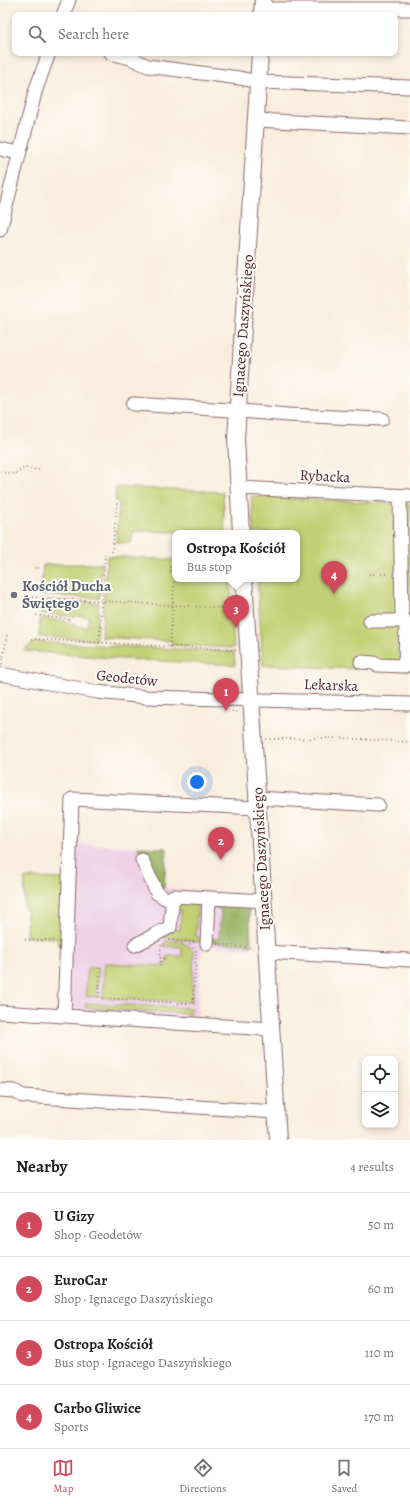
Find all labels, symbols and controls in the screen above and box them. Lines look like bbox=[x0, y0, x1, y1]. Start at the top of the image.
search box bbox=[12, 12, 398, 56]
icon: search bbox=[26, 23, 48, 45]
text: Search here bbox=[58, 24, 129, 44]
street label: Ignacego Daszyńskiego bbox=[228, 254, 258, 398]
street label: Rybacka bbox=[299, 465, 351, 487]
popup bbox=[172, 530, 300, 582]
text: Ostropa Kościół bbox=[186, 538, 286, 558]
text: Bus stop bbox=[186, 558, 232, 575]
pin: 4 bbox=[321, 561, 347, 594]
place label: Kościół Ducha Świętego bbox=[22, 576, 112, 613]
marker: Kościół Ducha Świętego bbox=[9, 590, 19, 600]
pin: 3 bbox=[223, 595, 249, 628]
street label: Geodetów bbox=[95, 665, 159, 691]
street label: Lekarska bbox=[303, 674, 359, 696]
pin: 1 bbox=[213, 678, 239, 711]
your location bbox=[187, 772, 207, 792]
street label: Ignacego Daszyńskiego bbox=[247, 787, 275, 931]
pin: 2 bbox=[208, 827, 234, 860]
map controls bbox=[362, 1056, 398, 1128]
button: locate bbox=[362, 1056, 398, 1092]
button: layers bbox=[362, 1092, 398, 1128]
text: Nearby bbox=[16, 1155, 67, 1178]
text: 4 results bbox=[350, 1158, 394, 1175]
text: U Gizy bbox=[54, 1206, 94, 1226]
text: 1 bbox=[27, 1216, 31, 1233]
text: 50 m bbox=[368, 1216, 394, 1233]
text: Shop · Geodetów bbox=[54, 1226, 142, 1243]
text: EuroCar bbox=[54, 1270, 107, 1290]
text: 2 bbox=[26, 1280, 32, 1297]
text: 60 m bbox=[368, 1280, 394, 1297]
text: Shop · Ignacego Daszyńskiego bbox=[54, 1290, 213, 1307]
text: Ostropa Kościół bbox=[54, 1334, 153, 1354]
text: 3 bbox=[26, 1344, 32, 1361]
text: 110 m bbox=[365, 1344, 394, 1361]
text: Bus stop · Ignacego Daszyńskiego bbox=[54, 1354, 231, 1371]
text: Carbo Gliwice bbox=[54, 1398, 141, 1418]
text: 4 bbox=[26, 1408, 32, 1425]
text: 170 m bbox=[364, 1408, 394, 1425]
text: Sports bbox=[54, 1418, 89, 1435]
tab: Map bbox=[52, 1457, 74, 1496]
tab: Directions bbox=[179, 1457, 227, 1496]
tab: Saved bbox=[331, 1457, 358, 1496]

